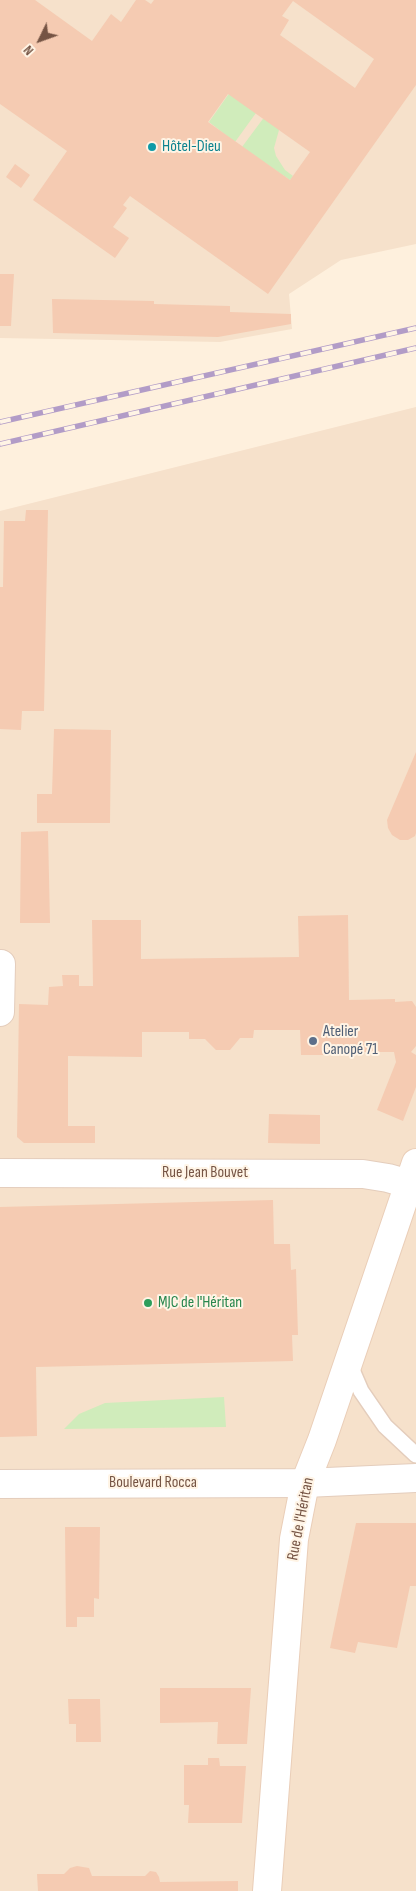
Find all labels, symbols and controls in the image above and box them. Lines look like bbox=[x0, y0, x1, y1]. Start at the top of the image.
north arrow bbox=[15, 15, 65, 65]
text: N bbox=[20, 42, 37, 59]
place label: Hôtel-Dieu bbox=[162, 137, 221, 157]
marker: Hôtel-Dieu bbox=[146, 141, 158, 153]
place label: Atelier Canopé 71 bbox=[323, 1022, 378, 1060]
marker: Atelier Canopé 71 bbox=[307, 1035, 319, 1047]
street label: Rue Jean Bouvet bbox=[162, 1163, 248, 1183]
place label: MJC de l'Héritan bbox=[158, 1293, 242, 1313]
marker: MJC de l'Héritan bbox=[142, 1297, 154, 1309]
street label: Boulevard Rocca bbox=[109, 1473, 197, 1493]
street label: Rue de l'Héritan bbox=[284, 1476, 318, 1562]

